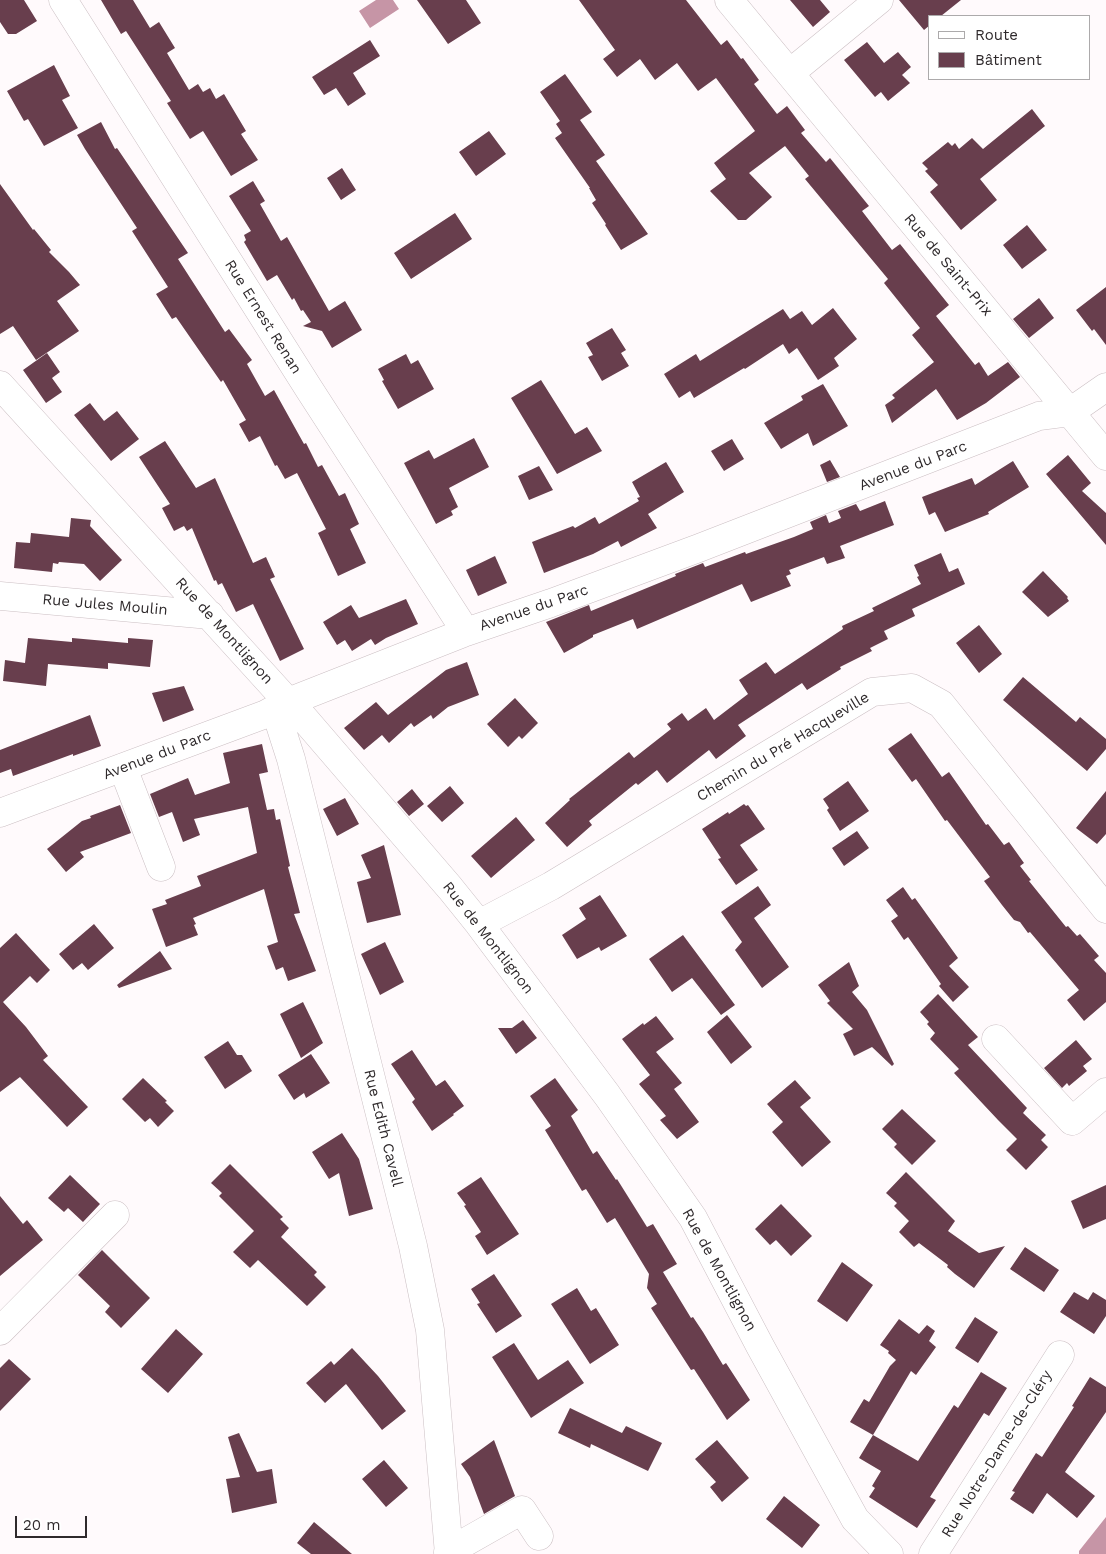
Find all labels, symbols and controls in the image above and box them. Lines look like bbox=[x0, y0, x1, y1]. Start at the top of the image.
legend bbox=[928, 15, 1091, 80]
text: Route bbox=[975, 26, 1018, 44]
text: Bâtiment bbox=[975, 51, 1042, 69]
street label: Rue de Saint-Prix bbox=[900, 210, 996, 320]
street label: Rue Ernest Renan bbox=[221, 257, 305, 377]
street label: Avenue du Parc bbox=[857, 437, 969, 495]
street label: Rue de Montlignon bbox=[171, 574, 277, 688]
street label: Avenue du Parc bbox=[477, 581, 591, 635]
street label: Rue Jules Moulin bbox=[42, 591, 168, 619]
street label: Chemin du Pré Hacqueville bbox=[693, 688, 873, 806]
street label: Avenue du Parc bbox=[101, 726, 213, 784]
street label: Rue de Montlignon bbox=[439, 878, 537, 998]
street label: Rue Edith Cavell bbox=[360, 1067, 406, 1189]
street label: Rue de Montlignon bbox=[678, 1206, 760, 1334]
street label: Rue Notre-Dame-de-Cléry bbox=[938, 1367, 1056, 1541]
scale bar bbox=[18, 1506, 90, 1538]
text: 20 m bbox=[23, 1516, 61, 1534]

